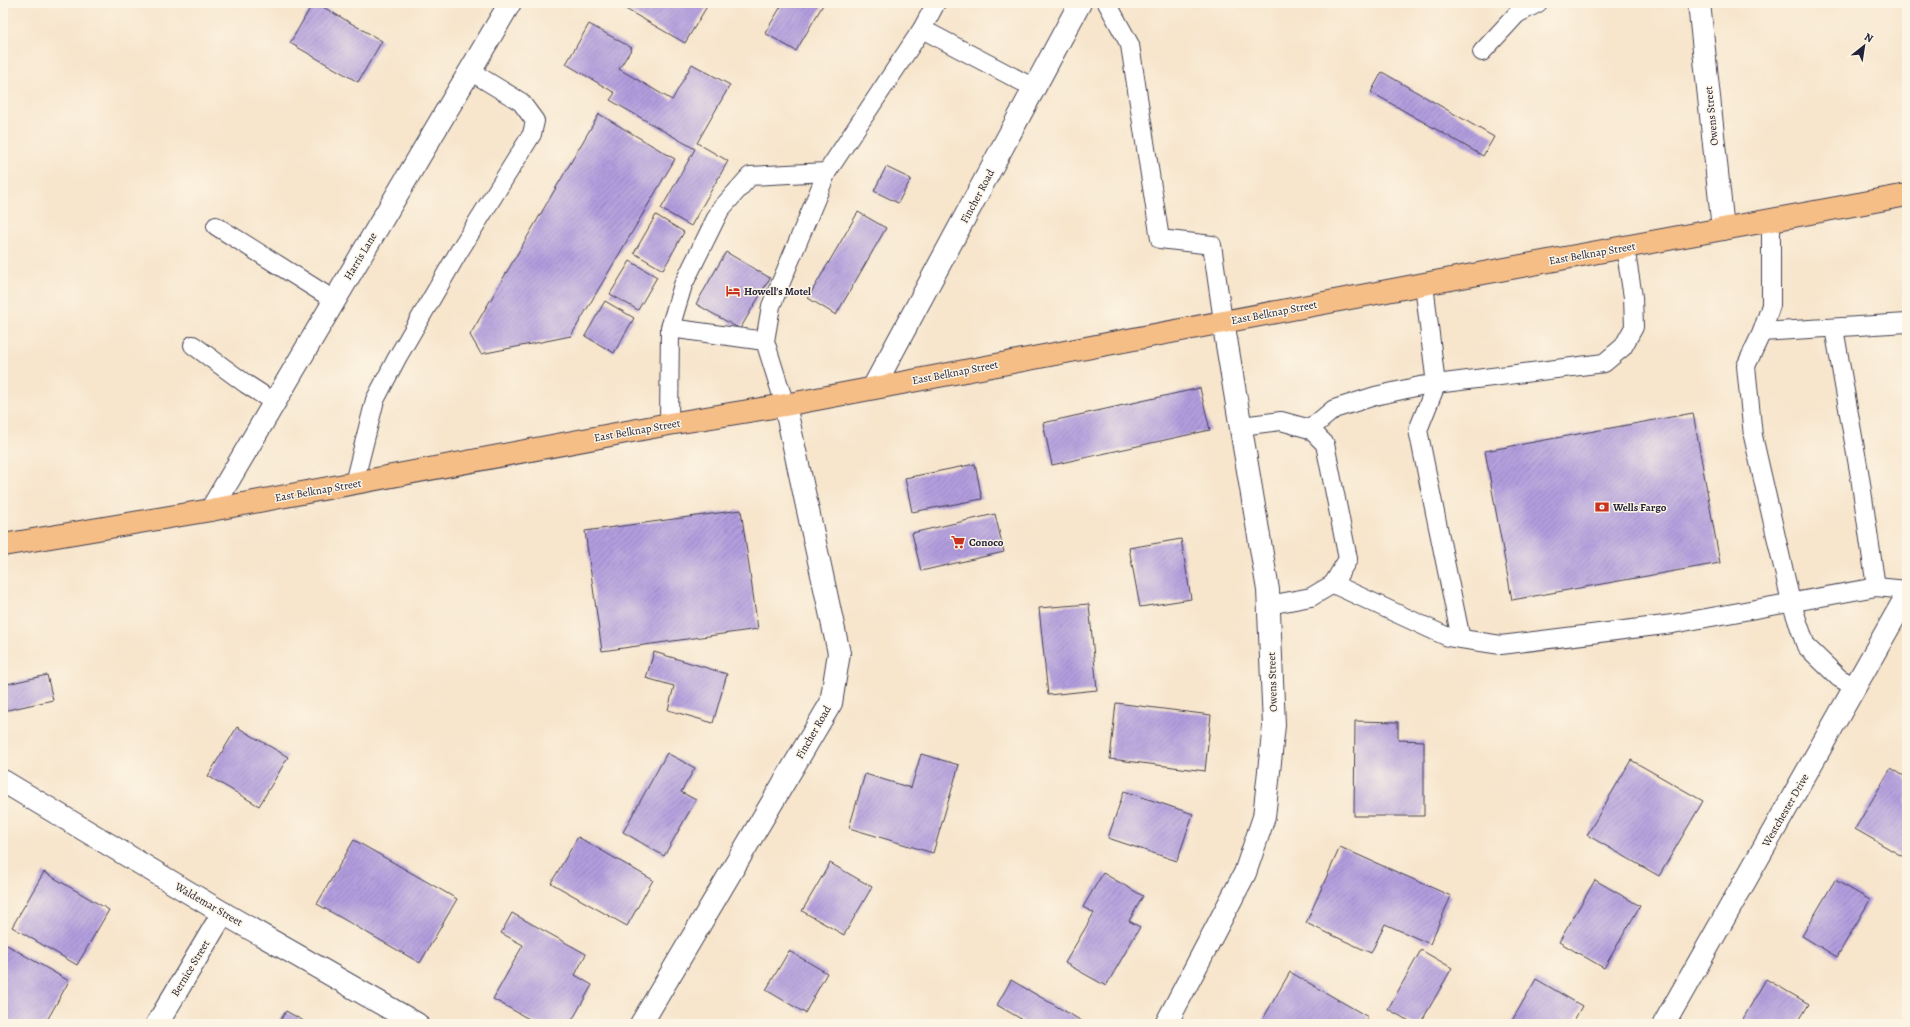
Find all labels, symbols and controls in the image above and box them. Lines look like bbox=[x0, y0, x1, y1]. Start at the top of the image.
north arrow bbox=[1844, 26, 1884, 66]
text: N bbox=[1862, 29, 1876, 46]
street label: Owens Street bbox=[1701, 85, 1722, 147]
street label: Fincher Road bbox=[957, 166, 998, 226]
street label: Harris Lane bbox=[340, 230, 381, 283]
street label: East Belknap Street bbox=[1548, 238, 1637, 268]
hotel icon: Howell's Motel bbox=[725, 283, 741, 299]
place label: Howell's Motel bbox=[744, 284, 811, 299]
street label: East Belknap Street bbox=[1230, 297, 1319, 328]
street label: East Belknap Street bbox=[911, 357, 1000, 388]
street label: East Belknap Street bbox=[593, 415, 682, 445]
street label: East Belknap Street bbox=[274, 475, 363, 505]
bank icon: Wells Fargo bbox=[1594, 499, 1610, 515]
place label: Wells Fargo bbox=[1612, 500, 1667, 515]
supermarket icon: Conoco bbox=[950, 534, 966, 550]
place label: Conoco bbox=[969, 535, 1004, 550]
street label: Owens Street bbox=[1264, 651, 1281, 712]
street label: Fincher Road bbox=[792, 703, 835, 762]
street label: Westchester Drive bbox=[1758, 771, 1812, 850]
street label: Waldemar Street bbox=[171, 879, 246, 930]
street label: Bernice Street bbox=[168, 937, 213, 999]

